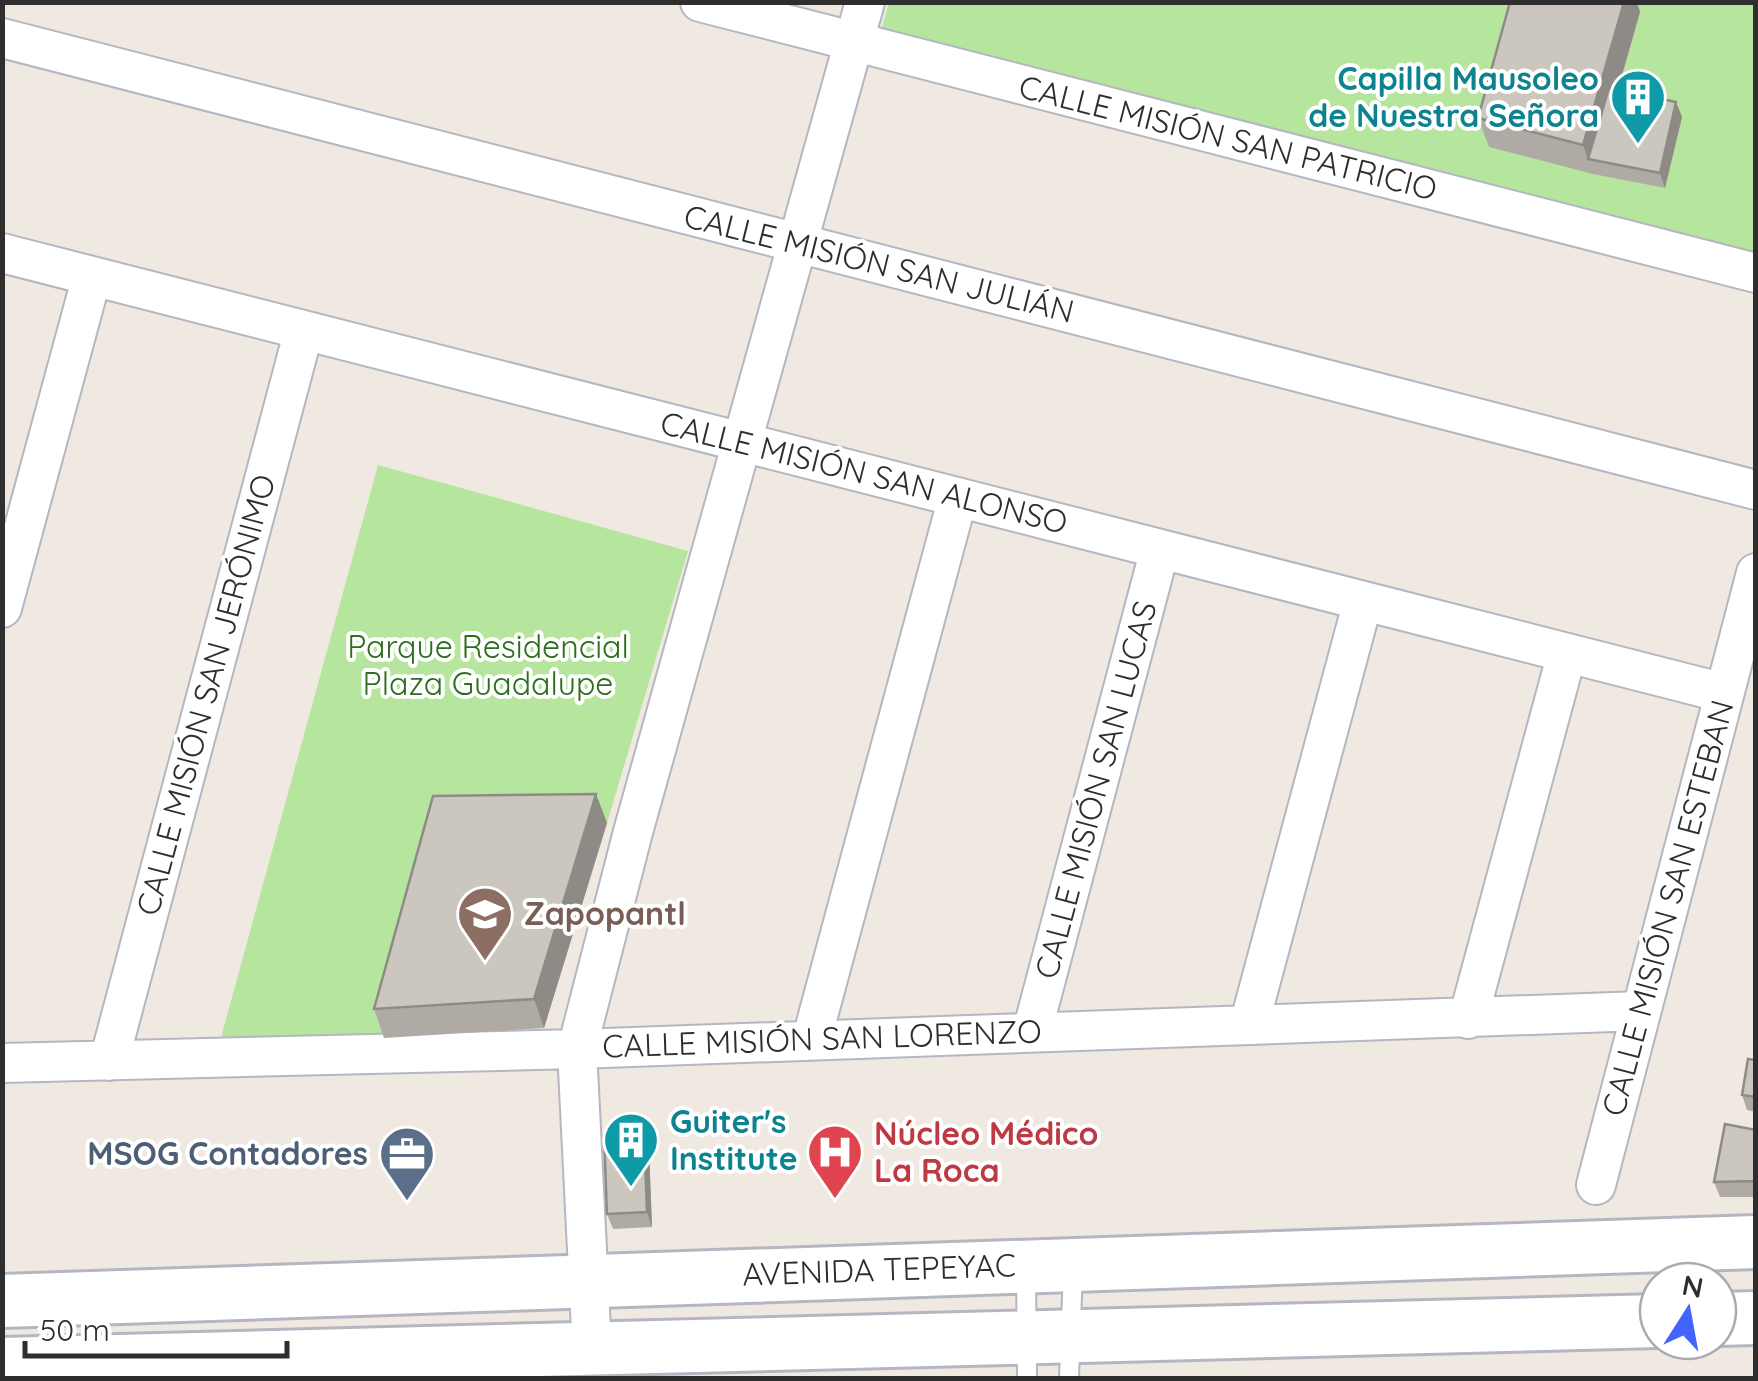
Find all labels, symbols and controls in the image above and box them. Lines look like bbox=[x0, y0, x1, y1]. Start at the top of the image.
place label: Capilla Mausoleo de Nuestra Señora bbox=[1308, 58, 1599, 135]
street label: CALLE MISIÓN SAN PATRICIO bbox=[1015, 66, 1441, 208]
building icon: Capilla Mausoleo de Nuestra Señora bbox=[1608, 67, 1668, 146]
street label: CALLE MISIÓN SAN JULIÁN bbox=[680, 195, 1078, 331]
street label: CALLE MISIÓN SAN ALONSO bbox=[657, 402, 1072, 542]
street label: CALLE MISIÓN SAN JERÓNIMO bbox=[127, 470, 283, 920]
street label: CALLE MISIÓN SAN LUCAS bbox=[1025, 597, 1165, 983]
park label: Parque Residencial Plaza Guadalupe bbox=[347, 626, 629, 703]
street label: CALLE MISIÓN SAN ESTEBAN bbox=[1592, 695, 1742, 1120]
school or university icon: Zapopantl bbox=[455, 884, 515, 963]
place label: Zapopantl bbox=[524, 893, 686, 933]
street label: CALLE MISIÓN SAN LORENZO bbox=[602, 1010, 1042, 1066]
place label: Guiter's Institute bbox=[670, 1101, 798, 1178]
building icon: Guiter's Institute bbox=[601, 1110, 661, 1189]
place label: Núcleo Médico La Roca bbox=[874, 1113, 1098, 1190]
hospital icon: Núcleo Médico La Roca bbox=[805, 1122, 865, 1201]
office icon: MSOG Contadores bbox=[377, 1124, 437, 1203]
place label: MSOG Contadores bbox=[87, 1133, 368, 1173]
street label: AVENIDA TEPEYAC bbox=[742, 1244, 1016, 1294]
north arrow bbox=[1638, 1261, 1738, 1361]
text: N bbox=[1679, 1267, 1706, 1305]
scale bar bbox=[25, 1296, 288, 1358]
text: 50 m bbox=[40, 1311, 110, 1349]

